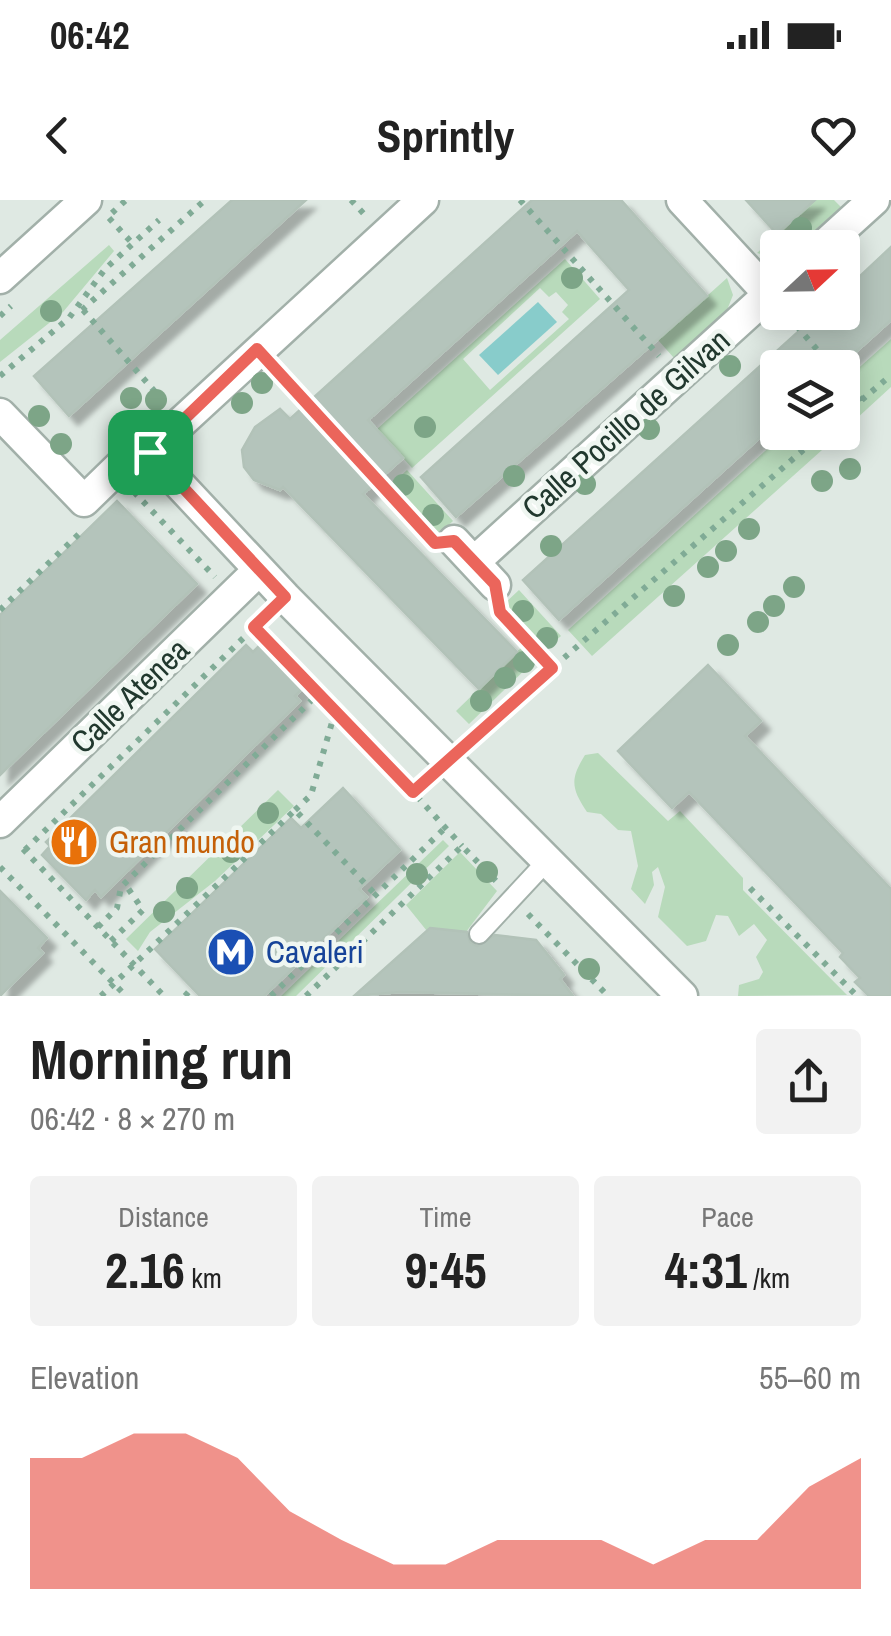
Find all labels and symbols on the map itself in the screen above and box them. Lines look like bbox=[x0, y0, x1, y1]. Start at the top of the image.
north arrow bbox=[760, 230, 860, 330]
street label: Calle Pocillo de Gilvan bbox=[513, 319, 739, 528]
pin bbox=[108, 410, 193, 495]
street label: Calle Atenea bbox=[61, 628, 198, 763]
restaurant icon: Gran mundo bbox=[48, 816, 100, 868]
place label: Gran mundo bbox=[109, 820, 255, 863]
metro station icon: Cavaleri bbox=[205, 926, 257, 978]
place label: Cavaleri bbox=[266, 930, 364, 973]

